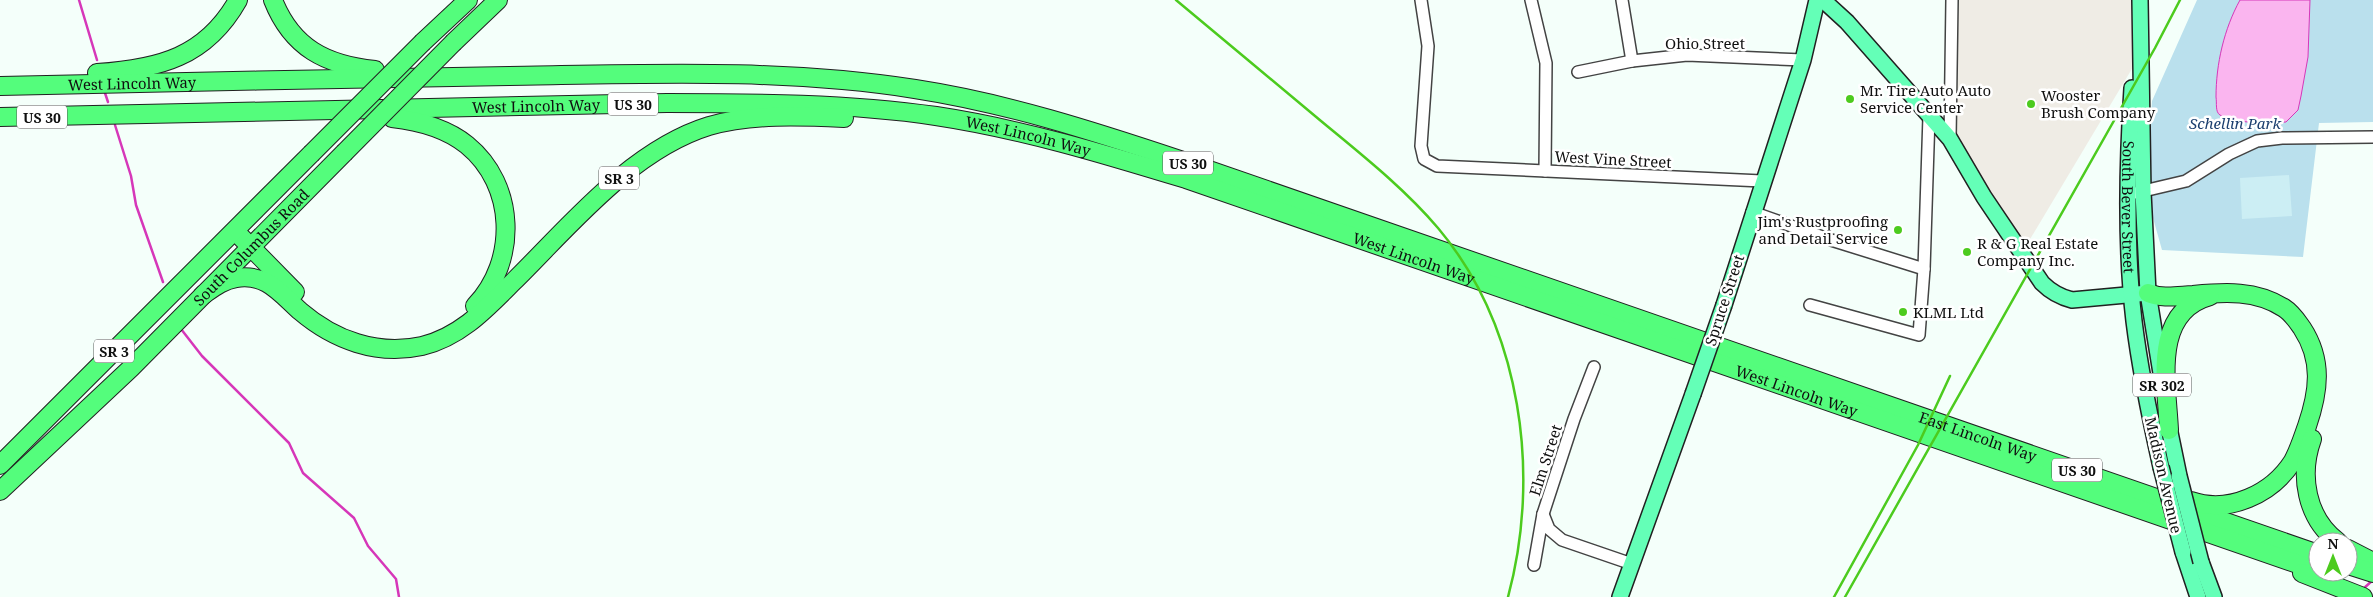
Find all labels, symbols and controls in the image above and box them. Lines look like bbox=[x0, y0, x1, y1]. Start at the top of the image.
street label: Ohio Street bbox=[1665, 33, 1745, 53]
street label: West Lincoln Way bbox=[68, 72, 197, 94]
place label: Mr. Tire Auto Auto Service Center bbox=[1860, 80, 1991, 117]
place label: Wooster Brush Company bbox=[2041, 85, 2156, 122]
road number: US 30 bbox=[608, 92, 658, 116]
marker: Mr. Tire Auto Auto Service Center bbox=[1844, 93, 1856, 105]
street label: West Lincoln Way bbox=[472, 94, 601, 117]
marker: Wooster Brush Company bbox=[2025, 98, 2037, 110]
road number: US 30 bbox=[17, 105, 67, 128]
street label: West Lincoln Way bbox=[964, 111, 1094, 160]
park label: Schellin Park bbox=[2189, 113, 2281, 133]
street label: South Bever Street bbox=[2118, 140, 2140, 274]
street label: West Vine Street bbox=[1554, 146, 1672, 172]
road number: US 30 bbox=[1163, 152, 1213, 174]
road number: SR 3 bbox=[599, 167, 639, 190]
street label: South Columbus Road bbox=[189, 184, 313, 310]
place label: Jim's Rustproofing and Detail Service bbox=[1757, 211, 1888, 248]
marker: Jim's Rustproofing and Detail Service bbox=[1892, 224, 1904, 236]
street label: West Lincoln Way bbox=[1350, 228, 1478, 289]
place label: R & G Real Estate Company Inc. bbox=[1977, 233, 2098, 270]
marker: R & G Real Estate Company Inc. bbox=[1961, 246, 1973, 258]
street label: Spruce Street bbox=[1700, 252, 1748, 348]
place label: KLML Ltd bbox=[1913, 302, 1984, 322]
marker: KLML Ltd bbox=[1897, 306, 1909, 318]
road number: SR 3 bbox=[94, 340, 134, 362]
street label: West Lincoln Way bbox=[1733, 360, 1861, 421]
road number: SR 302 bbox=[2133, 374, 2191, 396]
street label: East Lincoln Way bbox=[1917, 407, 2040, 466]
street label: Madison Avenue bbox=[2141, 415, 2187, 535]
street label: Elm Street bbox=[1524, 422, 1566, 498]
road number: US 30 bbox=[2052, 458, 2102, 482]
north arrow bbox=[2308, 532, 2358, 582]
text: N bbox=[2327, 534, 2339, 553]

